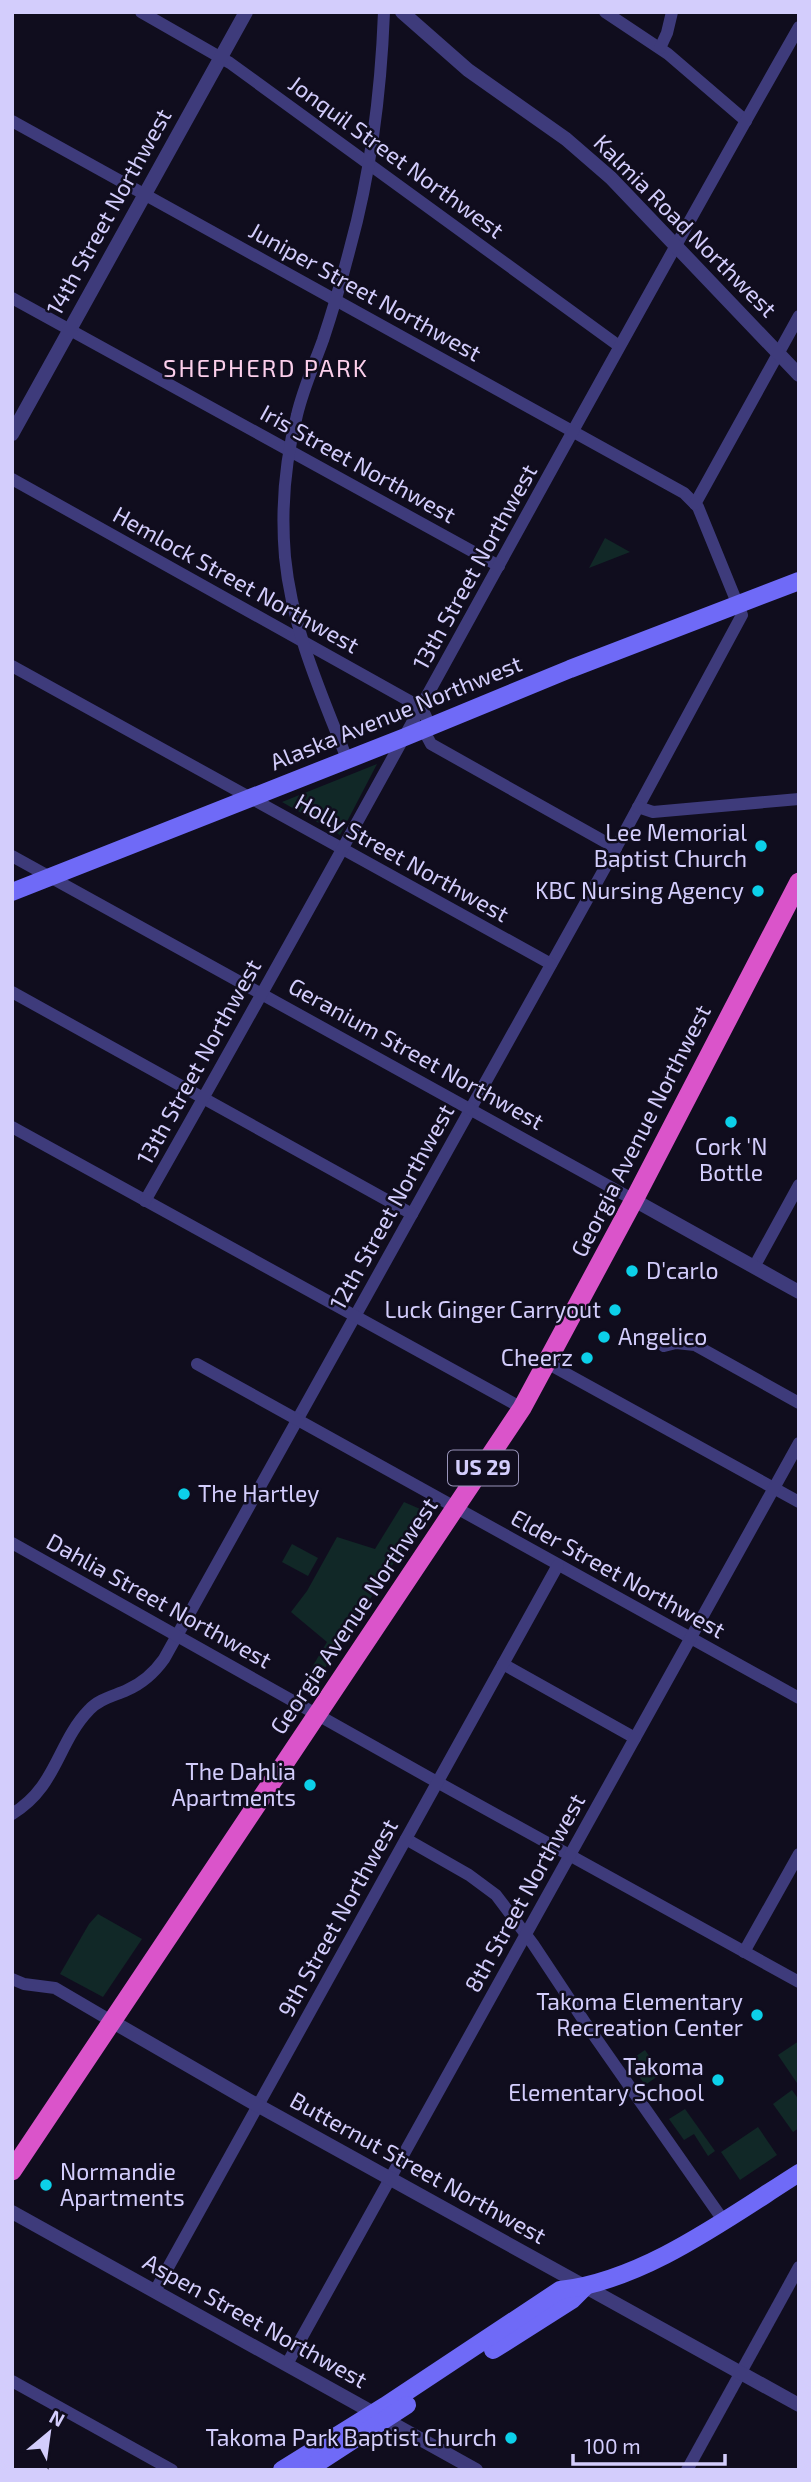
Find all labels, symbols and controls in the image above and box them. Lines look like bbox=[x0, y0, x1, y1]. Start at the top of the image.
street label: Jonquil Street Northwest bbox=[284, 69, 510, 244]
street label: 14th Street Northwest bbox=[40, 103, 177, 320]
street label: Kalmia Road Northwest bbox=[588, 128, 783, 323]
street label: Juniper Street Northwest bbox=[245, 216, 487, 367]
district label: SHEPHERD PARK bbox=[163, 353, 369, 382]
street label: Iris Street Northwest bbox=[256, 398, 461, 529]
street label: 13th Street Northwest bbox=[406, 459, 542, 674]
street label: Hemlock Street Northwest bbox=[109, 500, 365, 659]
street label: Alaska Avenue Northwest bbox=[266, 649, 526, 775]
street label: Holly Street Northwest bbox=[291, 787, 514, 928]
place label: Lee Memorial Baptist Church bbox=[594, 818, 747, 872]
marker: Lee Memorial Baptist Church bbox=[753, 838, 769, 854]
place label: KBC Nursing Agency bbox=[535, 876, 744, 904]
marker: KBC Nursing Agency bbox=[750, 883, 766, 899]
street label: 13th Street Northwest bbox=[130, 954, 266, 1169]
street label: Geranium Street Northwest bbox=[284, 971, 549, 1135]
street label: Georgia Avenue Northwest bbox=[564, 1000, 716, 1261]
street label: 12th Street Northwest bbox=[323, 1099, 459, 1314]
marker: Cork 'N Bottle bbox=[723, 1114, 739, 1130]
place label: Cork 'N Bottle bbox=[695, 1132, 767, 1186]
place label: D'carlo bbox=[646, 1256, 719, 1284]
marker: D'carlo bbox=[624, 1263, 640, 1279]
place label: Luck Ginger Carryout bbox=[385, 1295, 601, 1323]
marker: Luck Ginger Carryout bbox=[607, 1302, 623, 1318]
place label: Angelico bbox=[618, 1322, 707, 1350]
marker: Angelico bbox=[596, 1329, 612, 1345]
place label: Cheerz bbox=[501, 1343, 573, 1371]
marker: Cheerz bbox=[579, 1350, 595, 1366]
road number: US 29 bbox=[448, 1450, 518, 1486]
place label: The Hartley bbox=[198, 1479, 319, 1507]
marker: The Hartley bbox=[176, 1486, 192, 1502]
street label: Georgia Avenue Northwest bbox=[263, 1492, 443, 1739]
street label: Elder Street Northwest bbox=[507, 1503, 731, 1644]
street label: Dahlia Street Northwest bbox=[42, 1527, 277, 1674]
place label: The Dahlia Apartments bbox=[171, 1757, 296, 1811]
marker: The Dahlia Apartments bbox=[302, 1777, 318, 1793]
street label: 8th Street Northwest bbox=[458, 1788, 590, 1997]
street label: 9th Street Northwest bbox=[271, 1814, 403, 2021]
place label: Takoma Elementary Recreation Center bbox=[536, 1987, 743, 2041]
marker: Takoma Elementary Recreation Center bbox=[749, 2007, 765, 2023]
place label: Takoma Elementary School bbox=[508, 2052, 704, 2106]
marker: Takoma Elementary School bbox=[710, 2072, 726, 2088]
street label: Butternut Street Northwest bbox=[286, 2085, 552, 2249]
place label: Normandie Apartments bbox=[60, 2157, 185, 2211]
marker: Normandie Apartments bbox=[38, 2177, 54, 2193]
street label: Aspen Street Northwest bbox=[139, 2247, 372, 2393]
north arrow bbox=[14, 2398, 84, 2468]
text: N bbox=[46, 2404, 69, 2431]
scale bar bbox=[573, 2422, 725, 2466]
place label: Takoma Park Baptist Church bbox=[206, 2423, 497, 2451]
marker: Takoma Park Baptist Church bbox=[503, 2430, 519, 2446]
text: 100 m bbox=[584, 2433, 641, 2458]

